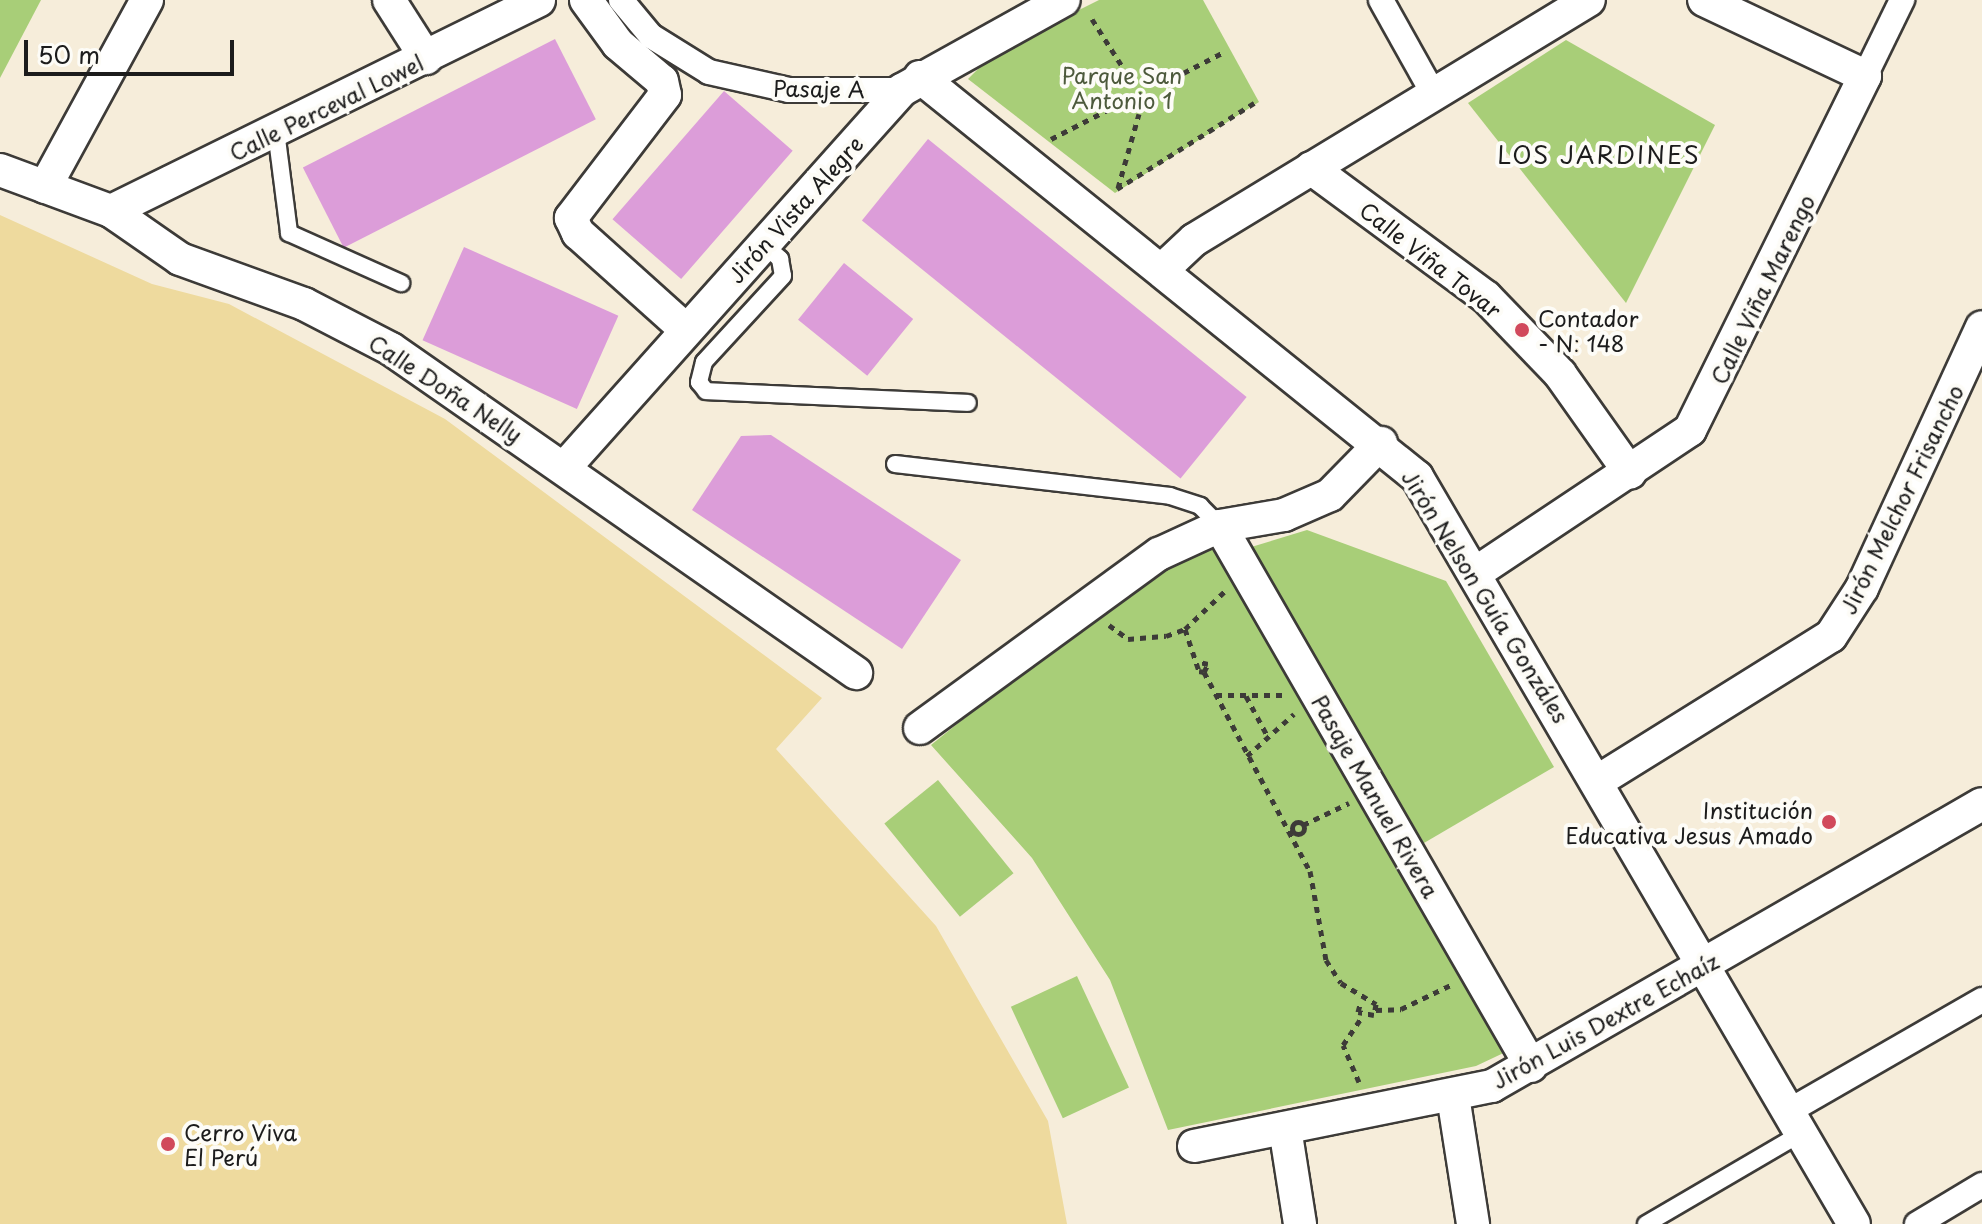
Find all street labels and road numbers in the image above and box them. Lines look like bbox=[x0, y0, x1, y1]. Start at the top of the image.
street label: Calle Perceval Lowel bbox=[224, 48, 428, 166]
street label: Pasaje A bbox=[773, 74, 865, 102]
street label: Jirón Vista Alegre bbox=[722, 130, 868, 288]
street label: Calle Viña Marengo bbox=[1704, 189, 1820, 389]
street label: Calle Viña Tovar bbox=[1354, 195, 1508, 323]
street label: Calle Doña Nelly bbox=[364, 328, 528, 448]
street label: Jirón Melchor Frisancho bbox=[1834, 380, 1968, 618]
street label: Jirón Nelson Guía Gonzáles bbox=[1397, 464, 1575, 728]
street label: Pasaje Manuel Rivera bbox=[1307, 691, 1445, 901]
street label: Jirón Luis Dextre Echaíz bbox=[1487, 947, 1723, 1093]

